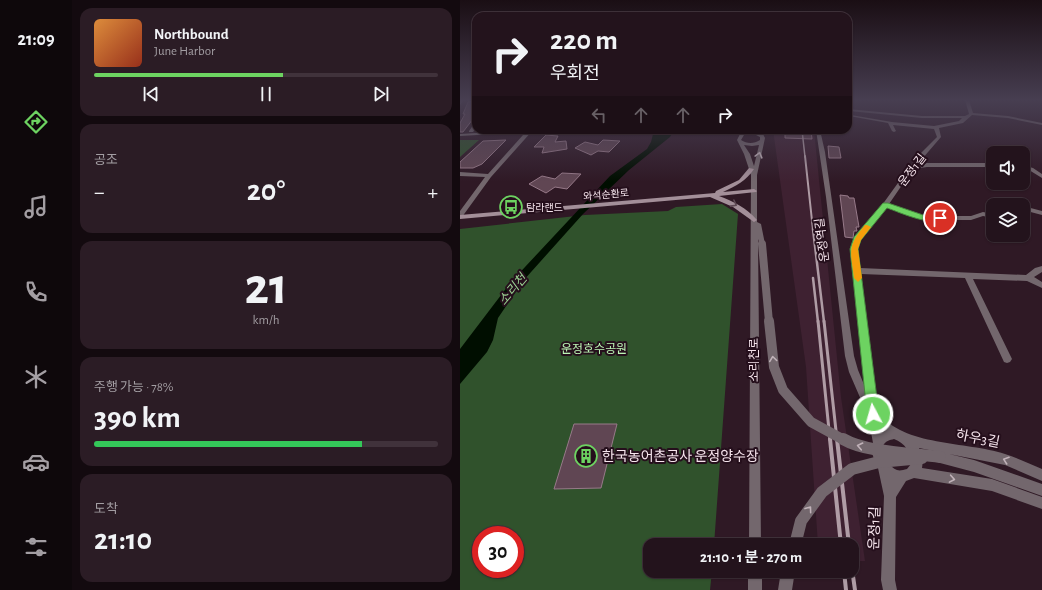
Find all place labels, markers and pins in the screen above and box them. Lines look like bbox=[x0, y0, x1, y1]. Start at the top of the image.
bus stop icon: 탐라랜드 bbox=[498, 194, 524, 220]
pin bbox=[923, 201, 957, 235]
place label: 탐라랜드 bbox=[526, 203, 563, 213]
building icon: 한국농어촌공사 운정양수장 bbox=[573, 443, 599, 469]
place label: 한국농어촌공사 운정양수장 bbox=[602, 449, 759, 464]

